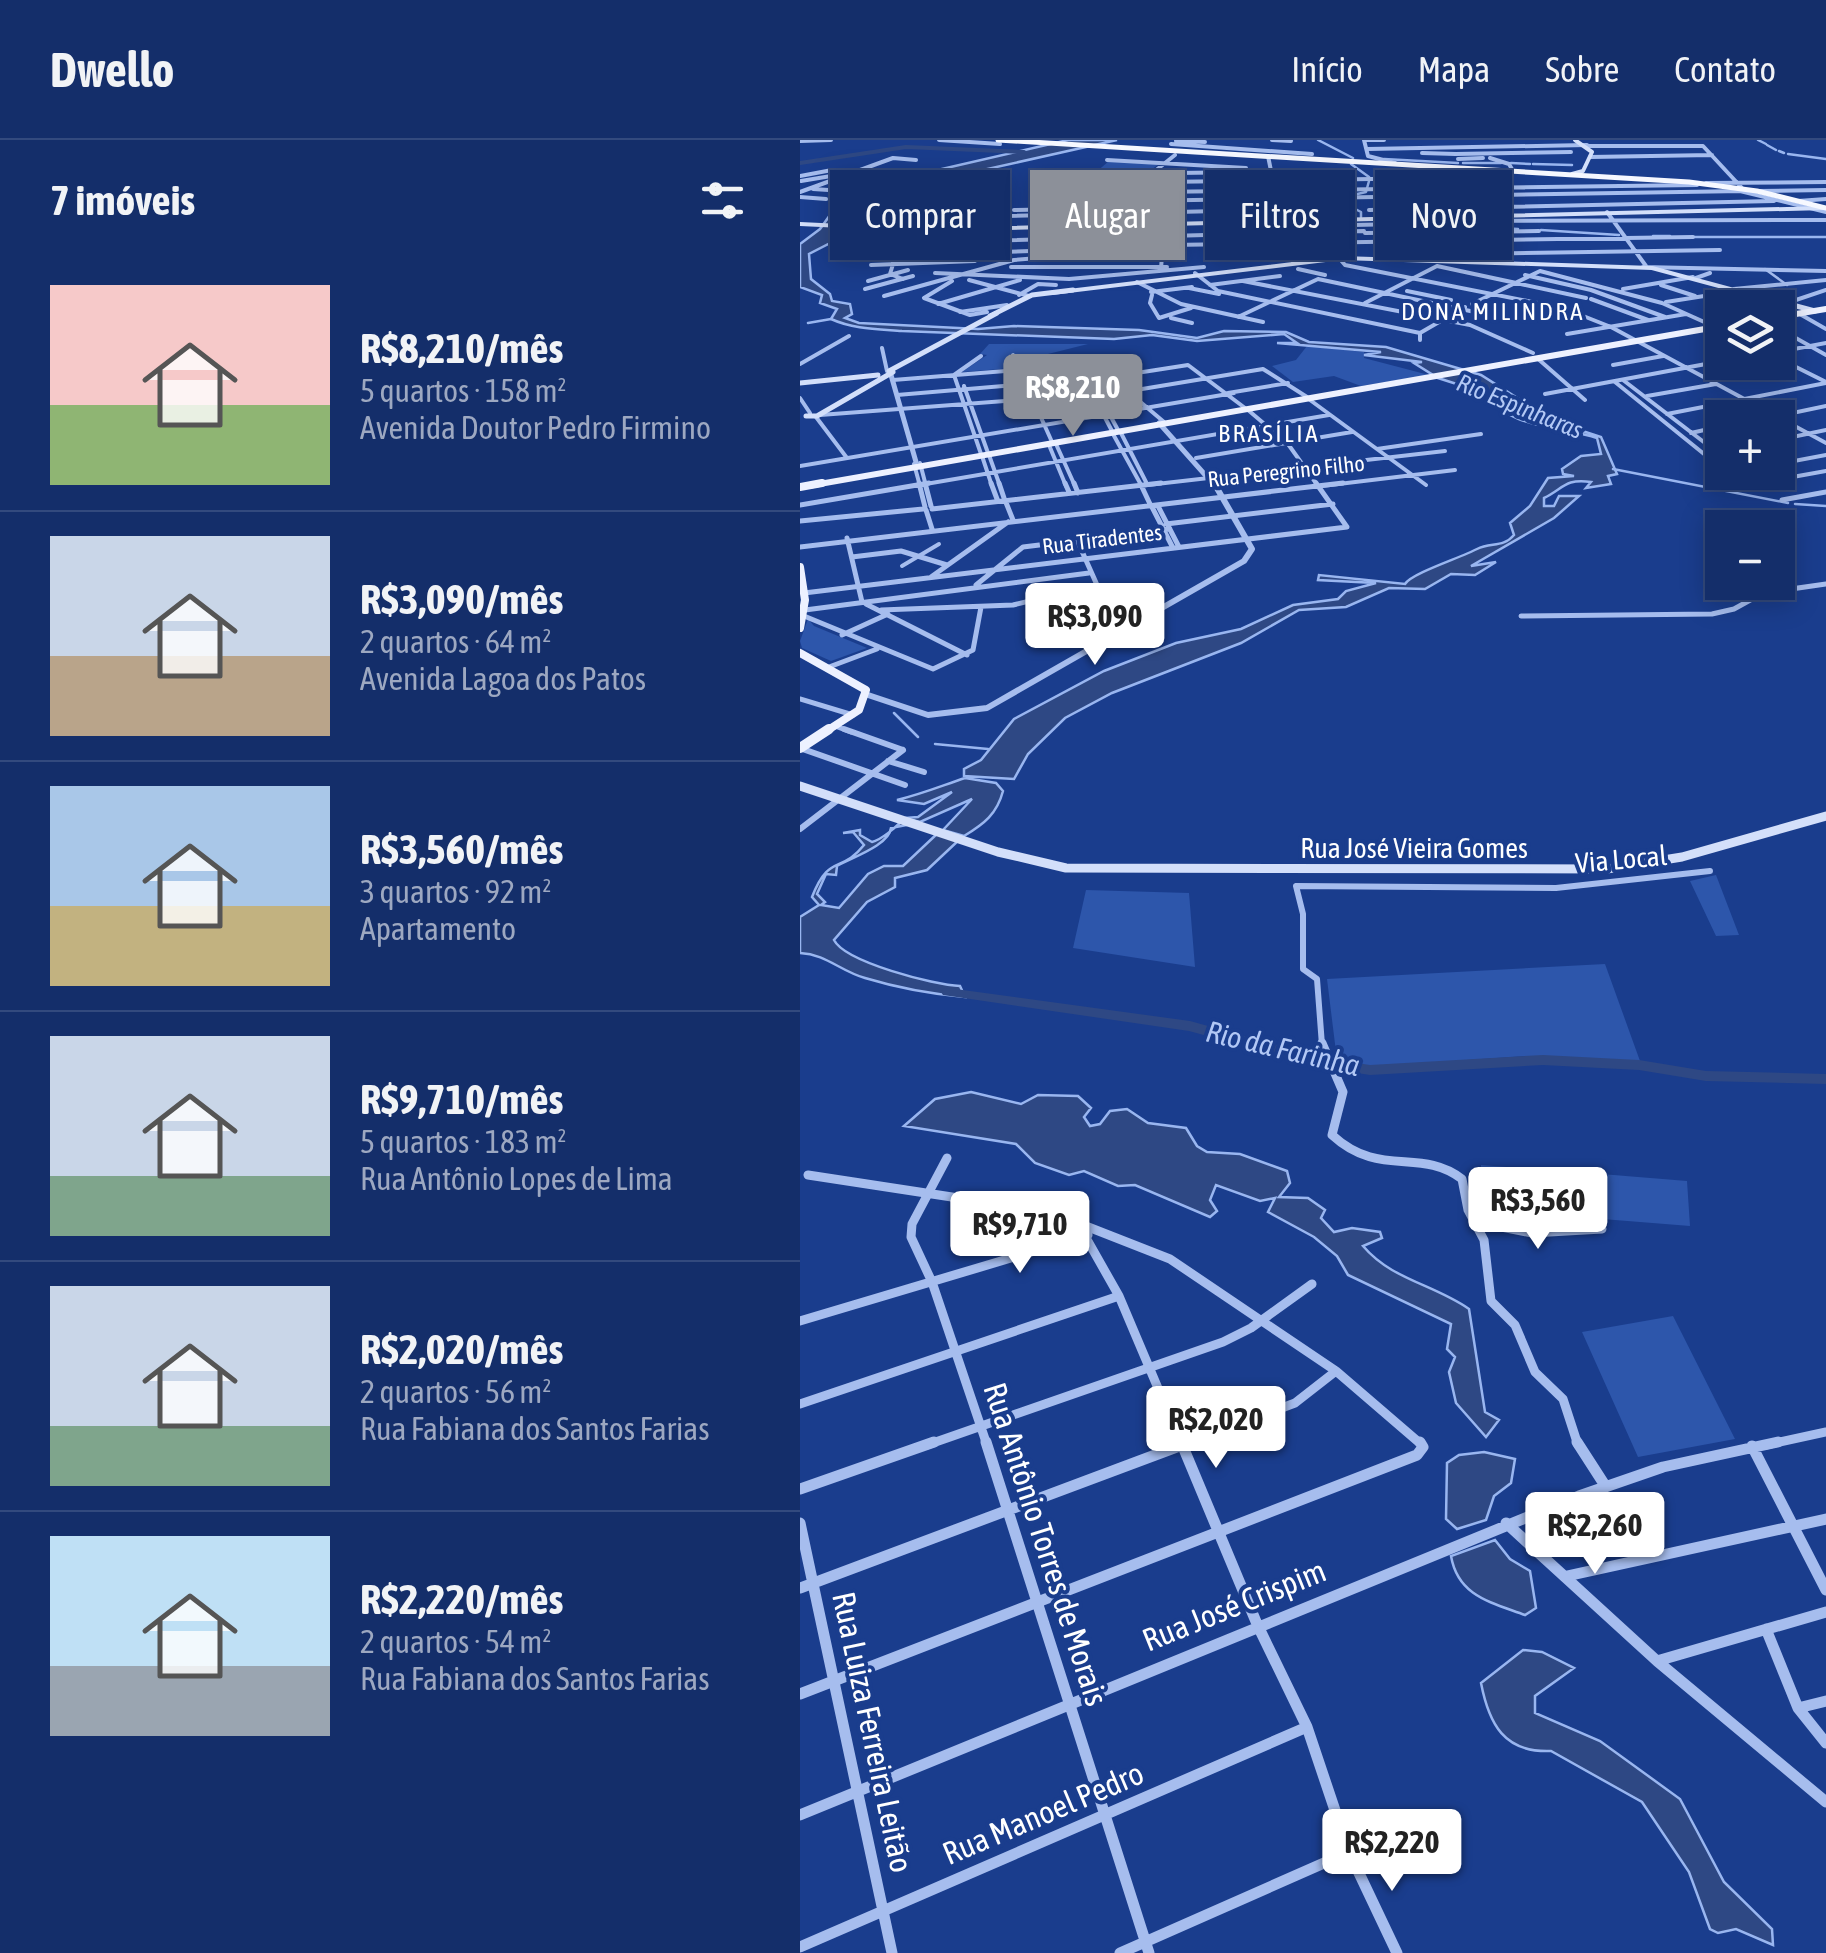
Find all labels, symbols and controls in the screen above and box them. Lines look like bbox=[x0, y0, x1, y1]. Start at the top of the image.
text: Dwello bbox=[50, 42, 174, 97]
text: Início bbox=[1291, 49, 1363, 89]
text: Mapa bbox=[1418, 49, 1490, 89]
text: Sobre bbox=[1545, 49, 1619, 89]
text: Contato bbox=[1674, 49, 1776, 89]
chip: Comprar bbox=[830, 170, 1010, 260]
chip: Alugar bbox=[1030, 170, 1185, 260]
chip: Filtros bbox=[1205, 170, 1355, 260]
chip: Novo bbox=[1375, 170, 1512, 260]
icon: filters bbox=[695, 173, 750, 228]
text: 7 imóveis bbox=[50, 176, 195, 224]
map controls bbox=[1705, 290, 1795, 600]
button: layers bbox=[1705, 290, 1795, 380]
district label: DONA MILINDRA bbox=[1401, 297, 1585, 325]
text: R$8,210/mês bbox=[360, 324, 563, 372]
icon: home bbox=[130, 325, 250, 445]
pin: R$8,210 bbox=[981, 354, 1165, 439]
text: R$8,210 bbox=[1025, 368, 1121, 405]
water label: Rio Espinharas bbox=[1453, 368, 1587, 444]
text: 5 quartos · 158 m² bbox=[360, 372, 566, 409]
button: + bbox=[1705, 400, 1795, 490]
text: Avenida Doutor Pedro Firmino bbox=[360, 409, 711, 446]
district label: BRASÍLIA bbox=[1218, 419, 1320, 447]
street label: Rua Peregrino Filho bbox=[1206, 450, 1366, 492]
button: − bbox=[1705, 510, 1795, 600]
street label: Rua Tiradentes bbox=[1041, 519, 1164, 559]
text: R$3,090/mês bbox=[360, 575, 563, 623]
icon: home bbox=[130, 576, 250, 696]
pin: R$3,090 bbox=[1003, 583, 1187, 668]
text: R$3,090 bbox=[1047, 597, 1143, 634]
text: 2 quartos · 64 m² bbox=[360, 623, 551, 660]
text: Avenida Lagoa dos Patos bbox=[360, 660, 646, 697]
text: R$3,560/mês bbox=[360, 825, 563, 873]
icon: home bbox=[130, 826, 250, 946]
street label: Rua José Vieira Gomes bbox=[1300, 832, 1528, 864]
street label: Via Local bbox=[1574, 839, 1669, 879]
text: 3 quartos · 92 m² bbox=[360, 873, 551, 910]
text: Apartamento bbox=[360, 910, 516, 947]
water label: Rio da Farinha bbox=[1203, 1014, 1363, 1082]
text: R$9,710/mês bbox=[360, 1075, 563, 1123]
icon: home bbox=[130, 1076, 250, 1196]
text: 5 quartos · 183 m² bbox=[360, 1123, 566, 1160]
text: Rua Antônio Lopes de Lima bbox=[360, 1160, 673, 1197]
pin: R$3,560 bbox=[1446, 1167, 1630, 1252]
text: R$3,560 bbox=[1490, 1181, 1586, 1218]
pin: R$9,710 bbox=[928, 1191, 1112, 1276]
text: R$9,710 bbox=[972, 1205, 1068, 1242]
text: R$2,020/mês bbox=[360, 1325, 563, 1373]
icon: home bbox=[130, 1326, 250, 1446]
text: 2 quartos · 56 m² bbox=[360, 1373, 551, 1410]
street label: Rua Antônio Torres de Morais bbox=[976, 1378, 1116, 1710]
pin: R$2,020 bbox=[1124, 1386, 1308, 1471]
text: R$2,020 bbox=[1168, 1400, 1264, 1437]
text: Rua Fabiana dos Santos Farias bbox=[360, 1410, 710, 1447]
pin: R$2,260 bbox=[1503, 1492, 1687, 1577]
text: R$2,260 bbox=[1547, 1506, 1643, 1543]
street label: Rua José Crispim bbox=[1137, 1551, 1331, 1659]
text: R$2,220/mês bbox=[360, 1575, 563, 1623]
icon: home bbox=[130, 1576, 250, 1696]
street label: Rua Luiza Ferreira Leitão bbox=[825, 1588, 921, 1876]
text: 2 quartos · 54 m² bbox=[360, 1623, 551, 1660]
text: Rua Fabiana dos Santos Farias bbox=[360, 1660, 710, 1697]
street label: Rua Manoel Pedro bbox=[937, 1754, 1149, 1872]
pin: R$2,220 bbox=[1300, 1809, 1484, 1894]
text: R$2,220 bbox=[1344, 1823, 1440, 1860]

